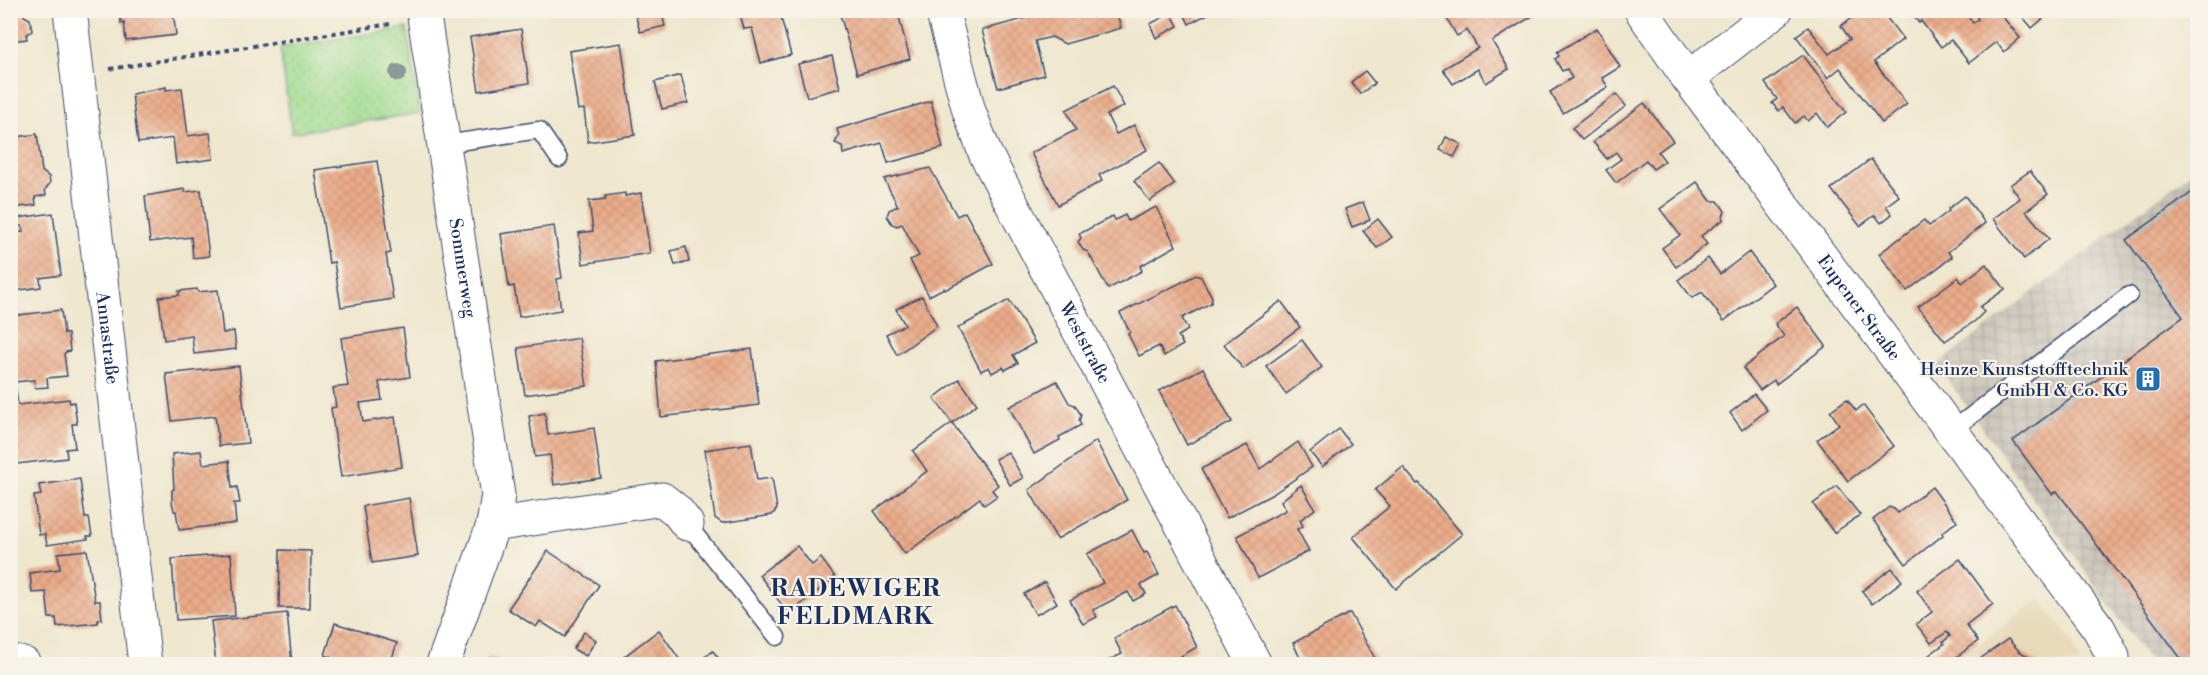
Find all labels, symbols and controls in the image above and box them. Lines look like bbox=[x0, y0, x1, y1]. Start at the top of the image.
street label: Sommerweg bbox=[444, 217, 482, 320]
street label: Eupener Straße bbox=[1812, 250, 1906, 365]
street label: Annastraße bbox=[91, 289, 124, 386]
street label: Weststraße bbox=[1054, 297, 1116, 387]
place label: Heinze Kunststofftechnik GmbH & Co. KG bbox=[1920, 358, 2130, 402]
building icon: Heinze Kunststofftechnik GmbH & Co. KG bbox=[2133, 364, 2163, 394]
district label: RADEWIGER FELDMARK bbox=[771, 574, 941, 632]

